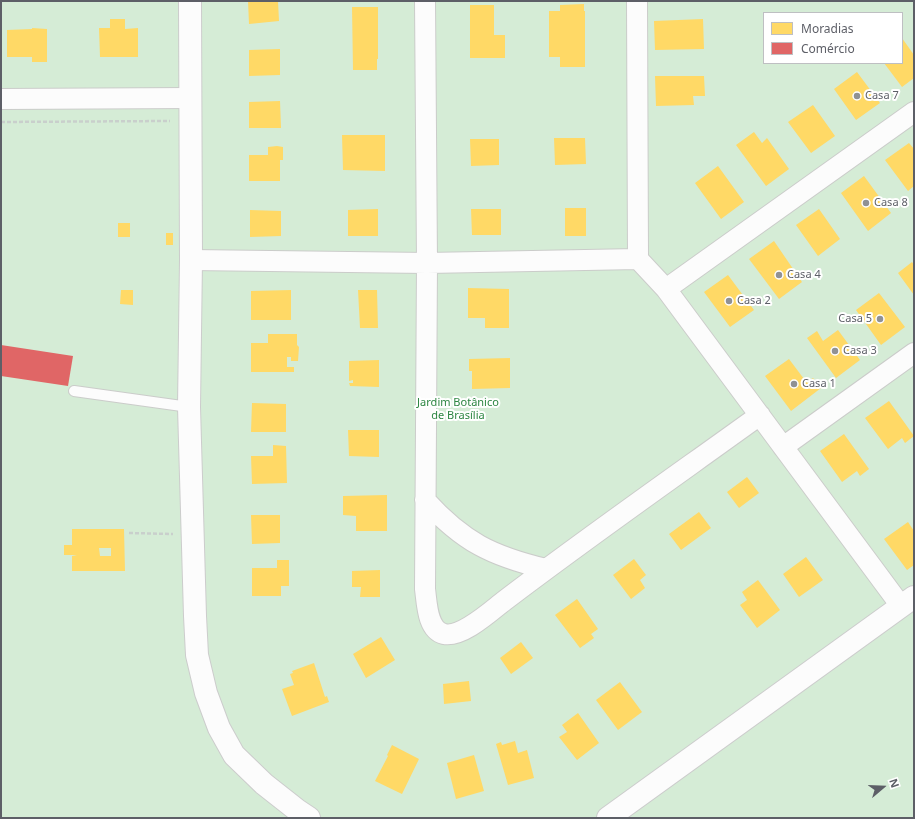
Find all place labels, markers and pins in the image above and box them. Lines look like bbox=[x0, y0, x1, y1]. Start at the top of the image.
place label: Casa 7 bbox=[865, 89, 899, 103]
marker: Casa 7 bbox=[852, 91, 862, 101]
place label: Casa 8 bbox=[874, 196, 908, 210]
marker: Casa 8 bbox=[861, 198, 871, 208]
place label: Casa 4 bbox=[787, 268, 821, 282]
marker: Casa 4 bbox=[774, 270, 784, 280]
place label: Casa 2 bbox=[737, 294, 771, 308]
marker: Casa 2 bbox=[724, 296, 734, 306]
place label: Casa 5 bbox=[838, 312, 872, 326]
marker: Casa 5 bbox=[875, 314, 885, 324]
place label: Casa 3 bbox=[843, 344, 877, 358]
marker: Casa 3 bbox=[830, 346, 840, 356]
place label: Casa 1 bbox=[802, 377, 836, 391]
marker: Casa 1 bbox=[789, 379, 799, 389]

